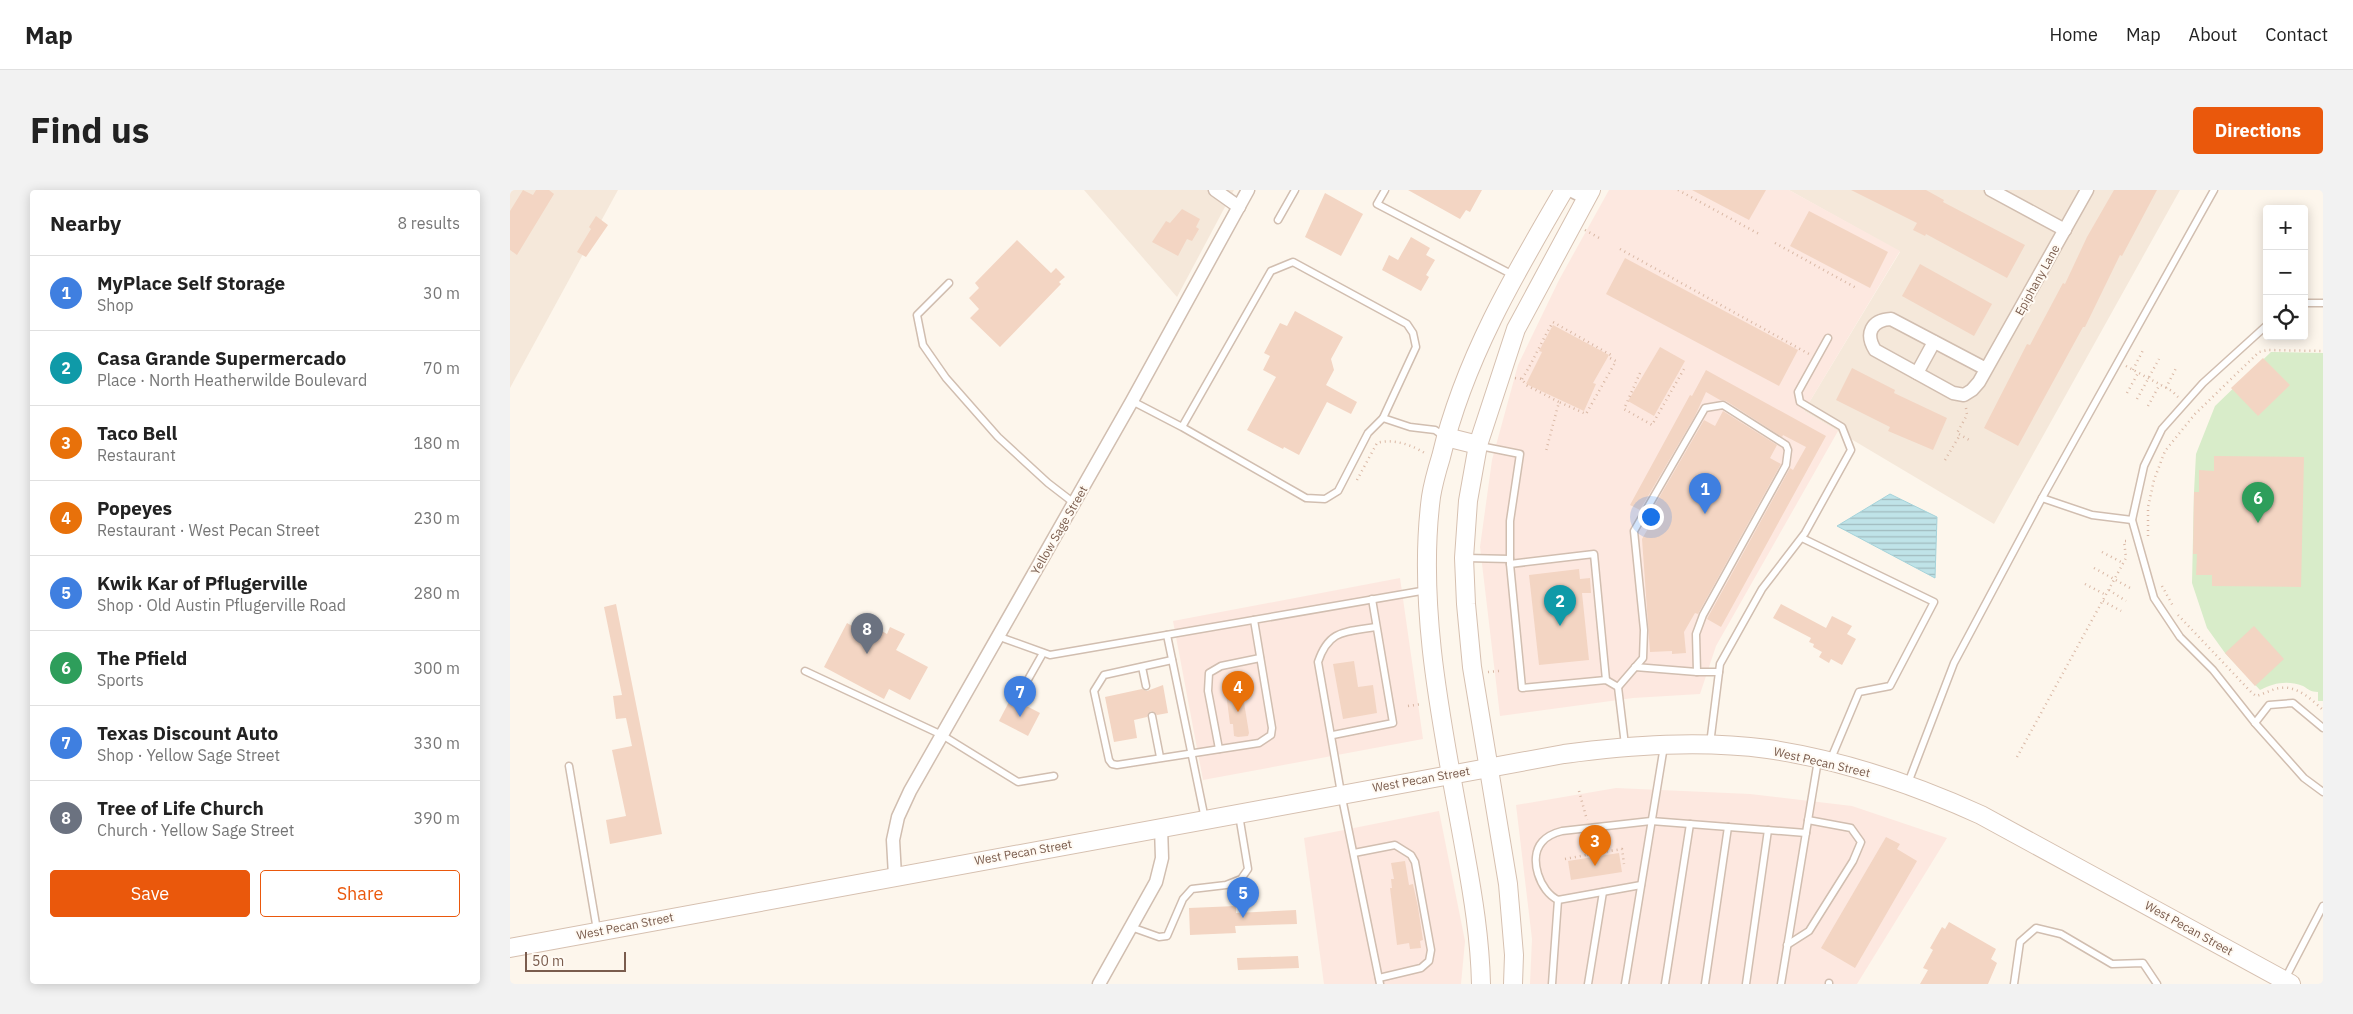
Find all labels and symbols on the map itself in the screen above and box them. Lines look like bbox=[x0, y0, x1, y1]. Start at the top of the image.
street label: Epiphany Lane bbox=[2011, 242, 2063, 318]
pin: 1 bbox=[1689, 473, 1721, 514]
pin: 6 bbox=[2242, 482, 2274, 523]
street label: Yellow Sage Street bbox=[1027, 483, 1091, 577]
your location bbox=[1638, 504, 1664, 530]
pin: 2 bbox=[1544, 585, 1576, 626]
pin: 8 bbox=[851, 613, 883, 654]
pin: 4 bbox=[1222, 671, 1254, 712]
pin: 7 bbox=[1004, 676, 1036, 717]
street label: West Pecan Street bbox=[1772, 744, 1872, 780]
street label: West Pecan Street bbox=[1371, 763, 1471, 795]
pin: 3 bbox=[1579, 825, 1611, 866]
street label: West Pecan Street bbox=[973, 836, 1073, 868]
pin: 5 bbox=[1227, 877, 1259, 918]
street label: West Pecan Street bbox=[2142, 898, 2236, 958]
street label: West Pecan Street bbox=[575, 909, 675, 943]
scale bar bbox=[525, 949, 626, 972]

